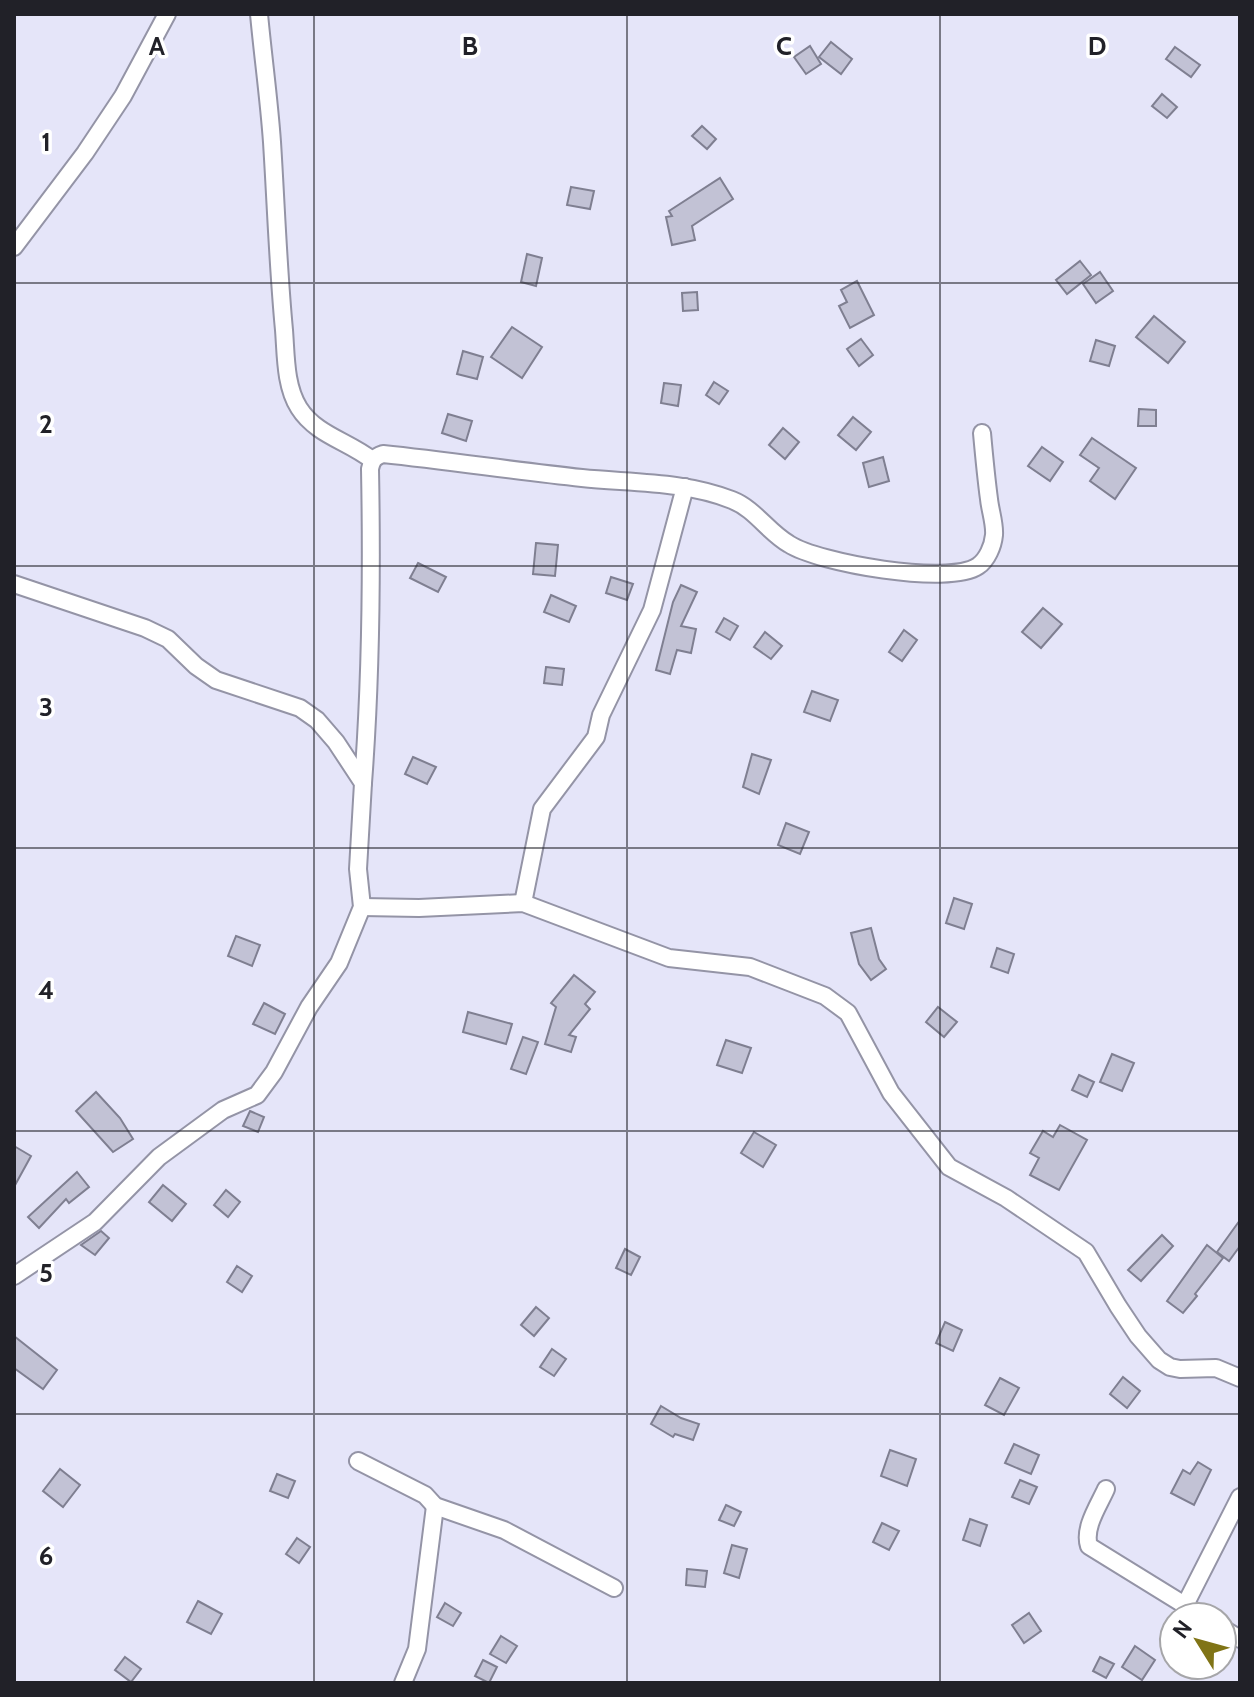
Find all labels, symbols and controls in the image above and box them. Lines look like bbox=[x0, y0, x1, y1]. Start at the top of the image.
text: A bbox=[149, 30, 166, 62]
text: B bbox=[462, 30, 478, 62]
text: C bbox=[776, 30, 792, 62]
text: D bbox=[1088, 30, 1106, 62]
text: 1 bbox=[41, 126, 51, 158]
text: 2 bbox=[39, 408, 53, 440]
text: 3 bbox=[39, 691, 53, 723]
text: 4 bbox=[38, 974, 54, 1006]
text: 5 bbox=[39, 1257, 53, 1289]
text: 6 bbox=[39, 1540, 53, 1572]
north arrow bbox=[1158, 1601, 1238, 1681]
text: N bbox=[1167, 1615, 1198, 1644]

